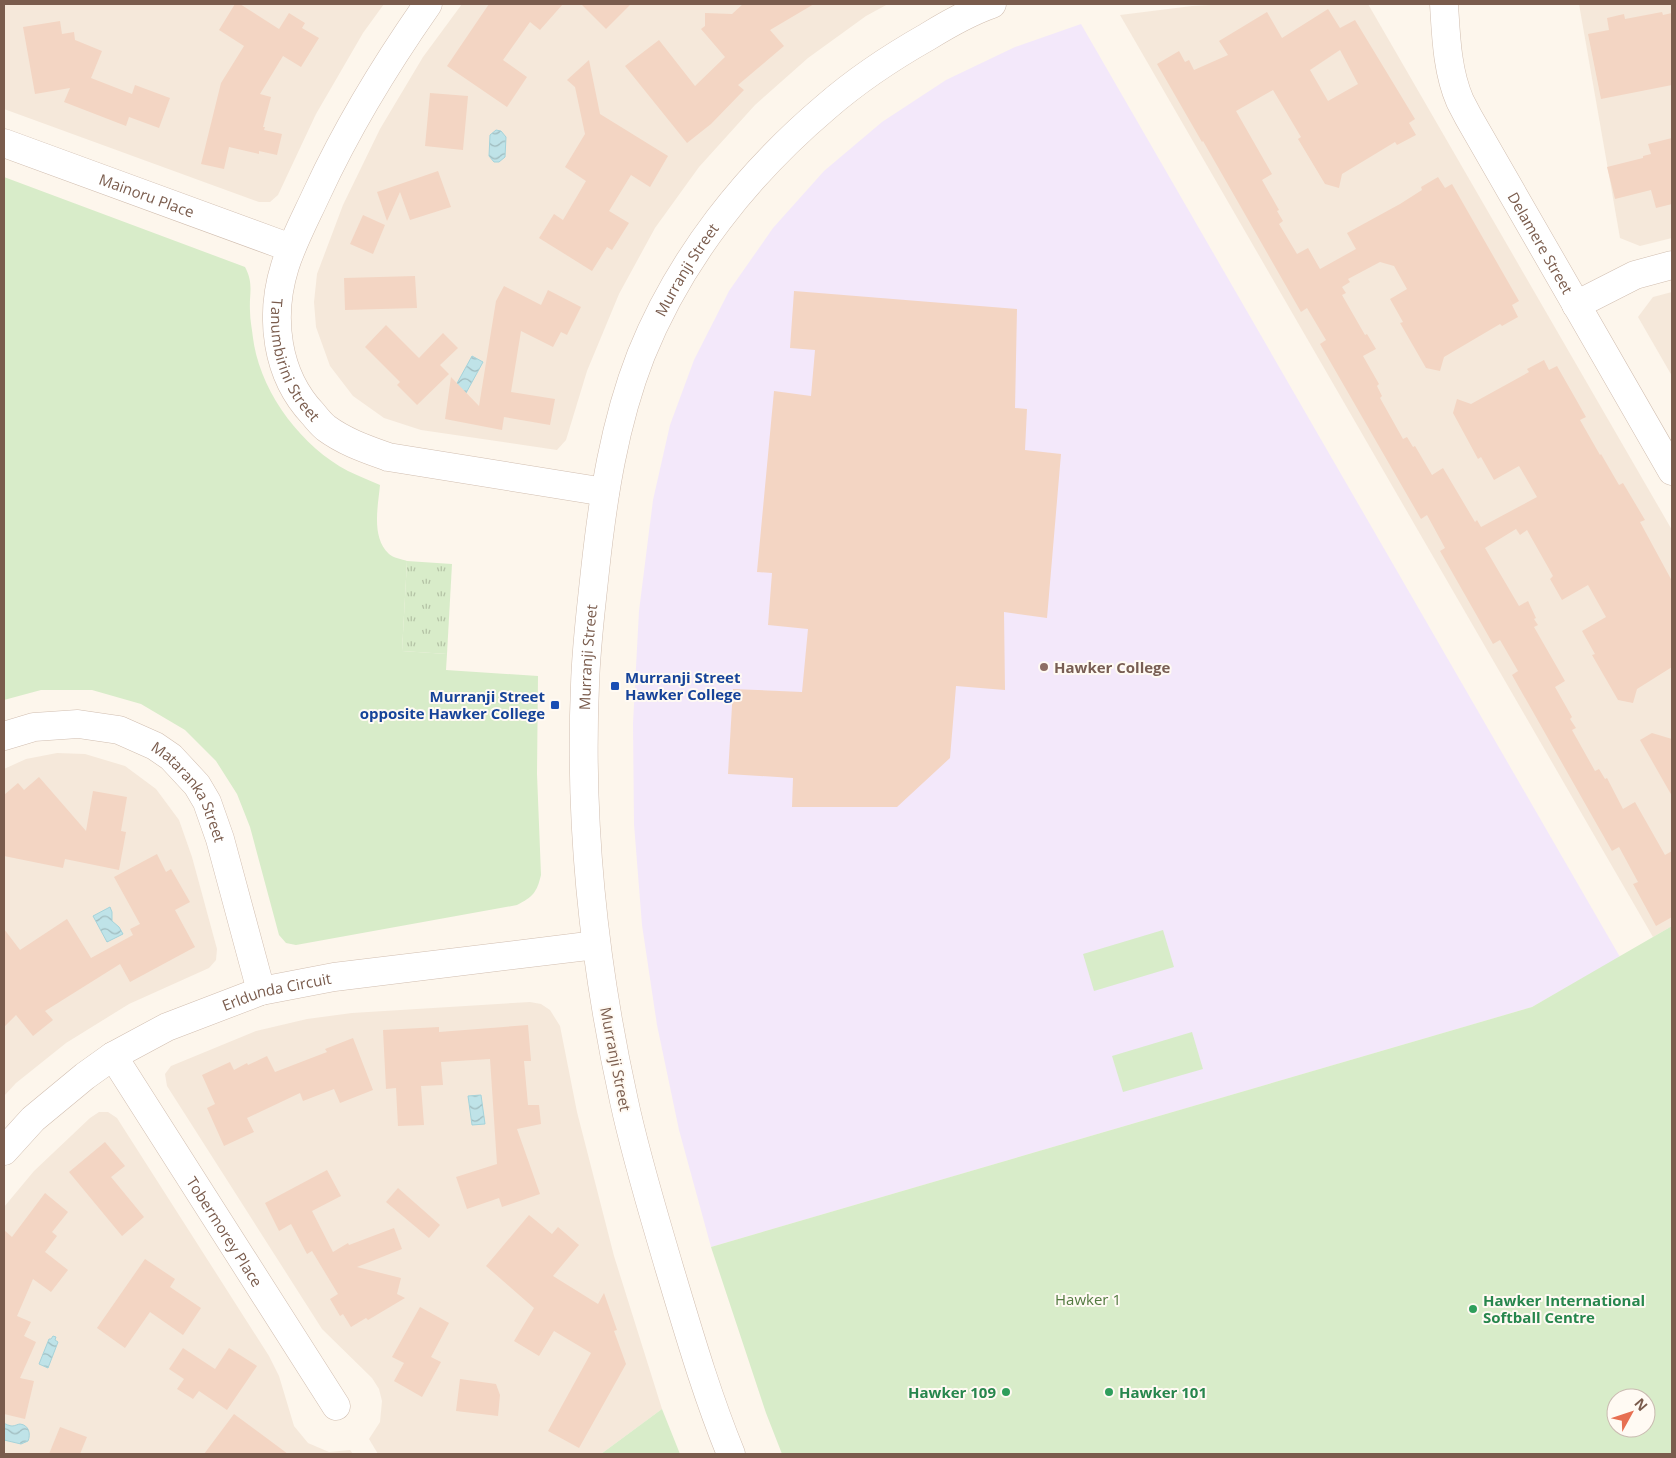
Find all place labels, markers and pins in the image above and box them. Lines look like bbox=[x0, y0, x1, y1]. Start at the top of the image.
place label: Hawker College bbox=[1054, 657, 1171, 677]
marker: Hawker College bbox=[1038, 661, 1050, 673]
place label: Murranji Street Hawker College bbox=[625, 667, 742, 704]
marker: Murranji Street Hawker College bbox=[609, 680, 621, 692]
place label: Murranji Street opposite Hawker College bbox=[360, 686, 545, 723]
marker: Murranji Street opposite Hawker College bbox=[549, 699, 561, 711]
place label: Hawker International Softball Centre bbox=[1483, 1290, 1645, 1327]
marker: Hawker International Softball Centre bbox=[1467, 1303, 1479, 1315]
place label: Hawker 109 bbox=[908, 1382, 996, 1402]
place label: Hawker 101 bbox=[1119, 1382, 1207, 1402]
marker: Hawker 109 bbox=[1000, 1386, 1012, 1398]
marker: Hawker 101 bbox=[1103, 1386, 1115, 1398]

